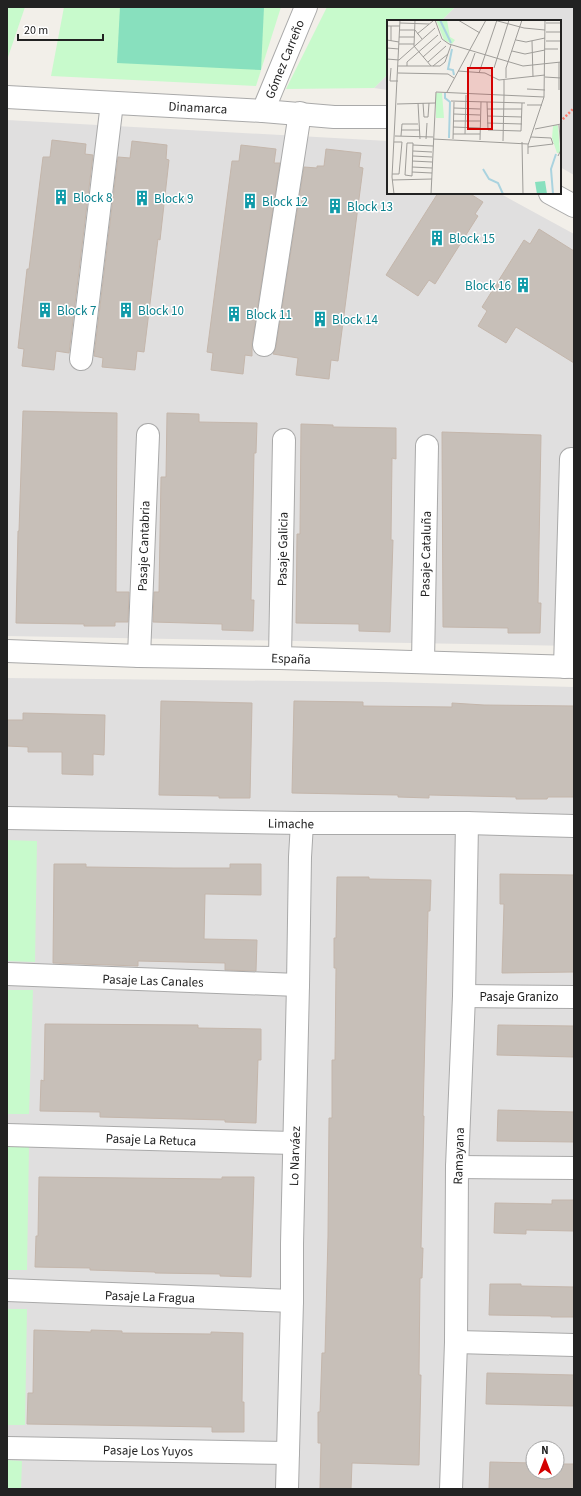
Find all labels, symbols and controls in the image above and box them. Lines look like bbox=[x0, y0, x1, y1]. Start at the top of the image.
scale bar bbox=[18, 16, 103, 42]
street label: Gómez Carreño bbox=[261, 17, 309, 102]
inset map bbox=[387, 20, 561, 194]
text: 20 m bbox=[24, 22, 48, 39]
street label: Dinamarca bbox=[168, 97, 228, 119]
building icon: Block 8 bbox=[52, 188, 70, 206]
place label: Block 8 bbox=[73, 189, 112, 207]
building icon: Block 9 bbox=[133, 189, 151, 207]
place label: Block 9 bbox=[154, 190, 193, 208]
building icon: Block 12 bbox=[241, 192, 259, 210]
place label: Block 12 bbox=[262, 193, 308, 211]
building icon: Block 13 bbox=[326, 197, 344, 215]
place label: Block 13 bbox=[347, 198, 393, 216]
building icon: Block 15 bbox=[428, 229, 446, 247]
place label: Block 15 bbox=[449, 230, 495, 248]
building icon: Block 16 bbox=[514, 276, 532, 294]
place label: Block 16 bbox=[465, 277, 511, 295]
building icon: Block 7 bbox=[36, 301, 54, 319]
building icon: Block 10 bbox=[117, 301, 135, 319]
place label: Block 7 bbox=[57, 302, 96, 320]
place label: Block 10 bbox=[138, 302, 184, 320]
building icon: Block 11 bbox=[225, 305, 243, 323]
place label: Block 11 bbox=[246, 306, 292, 324]
building icon: Block 14 bbox=[311, 310, 329, 328]
place label: Block 14 bbox=[332, 311, 378, 329]
street label: Pasaje Cantabria bbox=[133, 500, 155, 592]
street label: Pasaje Cataluña bbox=[416, 511, 436, 597]
street label: Pasaje Galicia bbox=[273, 512, 293, 586]
street label: España bbox=[271, 649, 311, 669]
street label: Limache bbox=[268, 815, 314, 833]
street label: Pasaje Las Canales bbox=[102, 970, 204, 992]
street label: Pasaje Granizo bbox=[479, 988, 559, 1006]
street label: Lo Narváez bbox=[285, 1125, 305, 1186]
street label: Ramayana bbox=[449, 1127, 469, 1185]
street label: Pasaje La Retuca bbox=[105, 1129, 197, 1151]
street label: Pasaje La Fragua bbox=[105, 1286, 195, 1308]
north arrow bbox=[525, 1440, 565, 1480]
street label: Pasaje Los Yuyos bbox=[103, 1441, 194, 1461]
text: N bbox=[541, 1443, 549, 1458]

